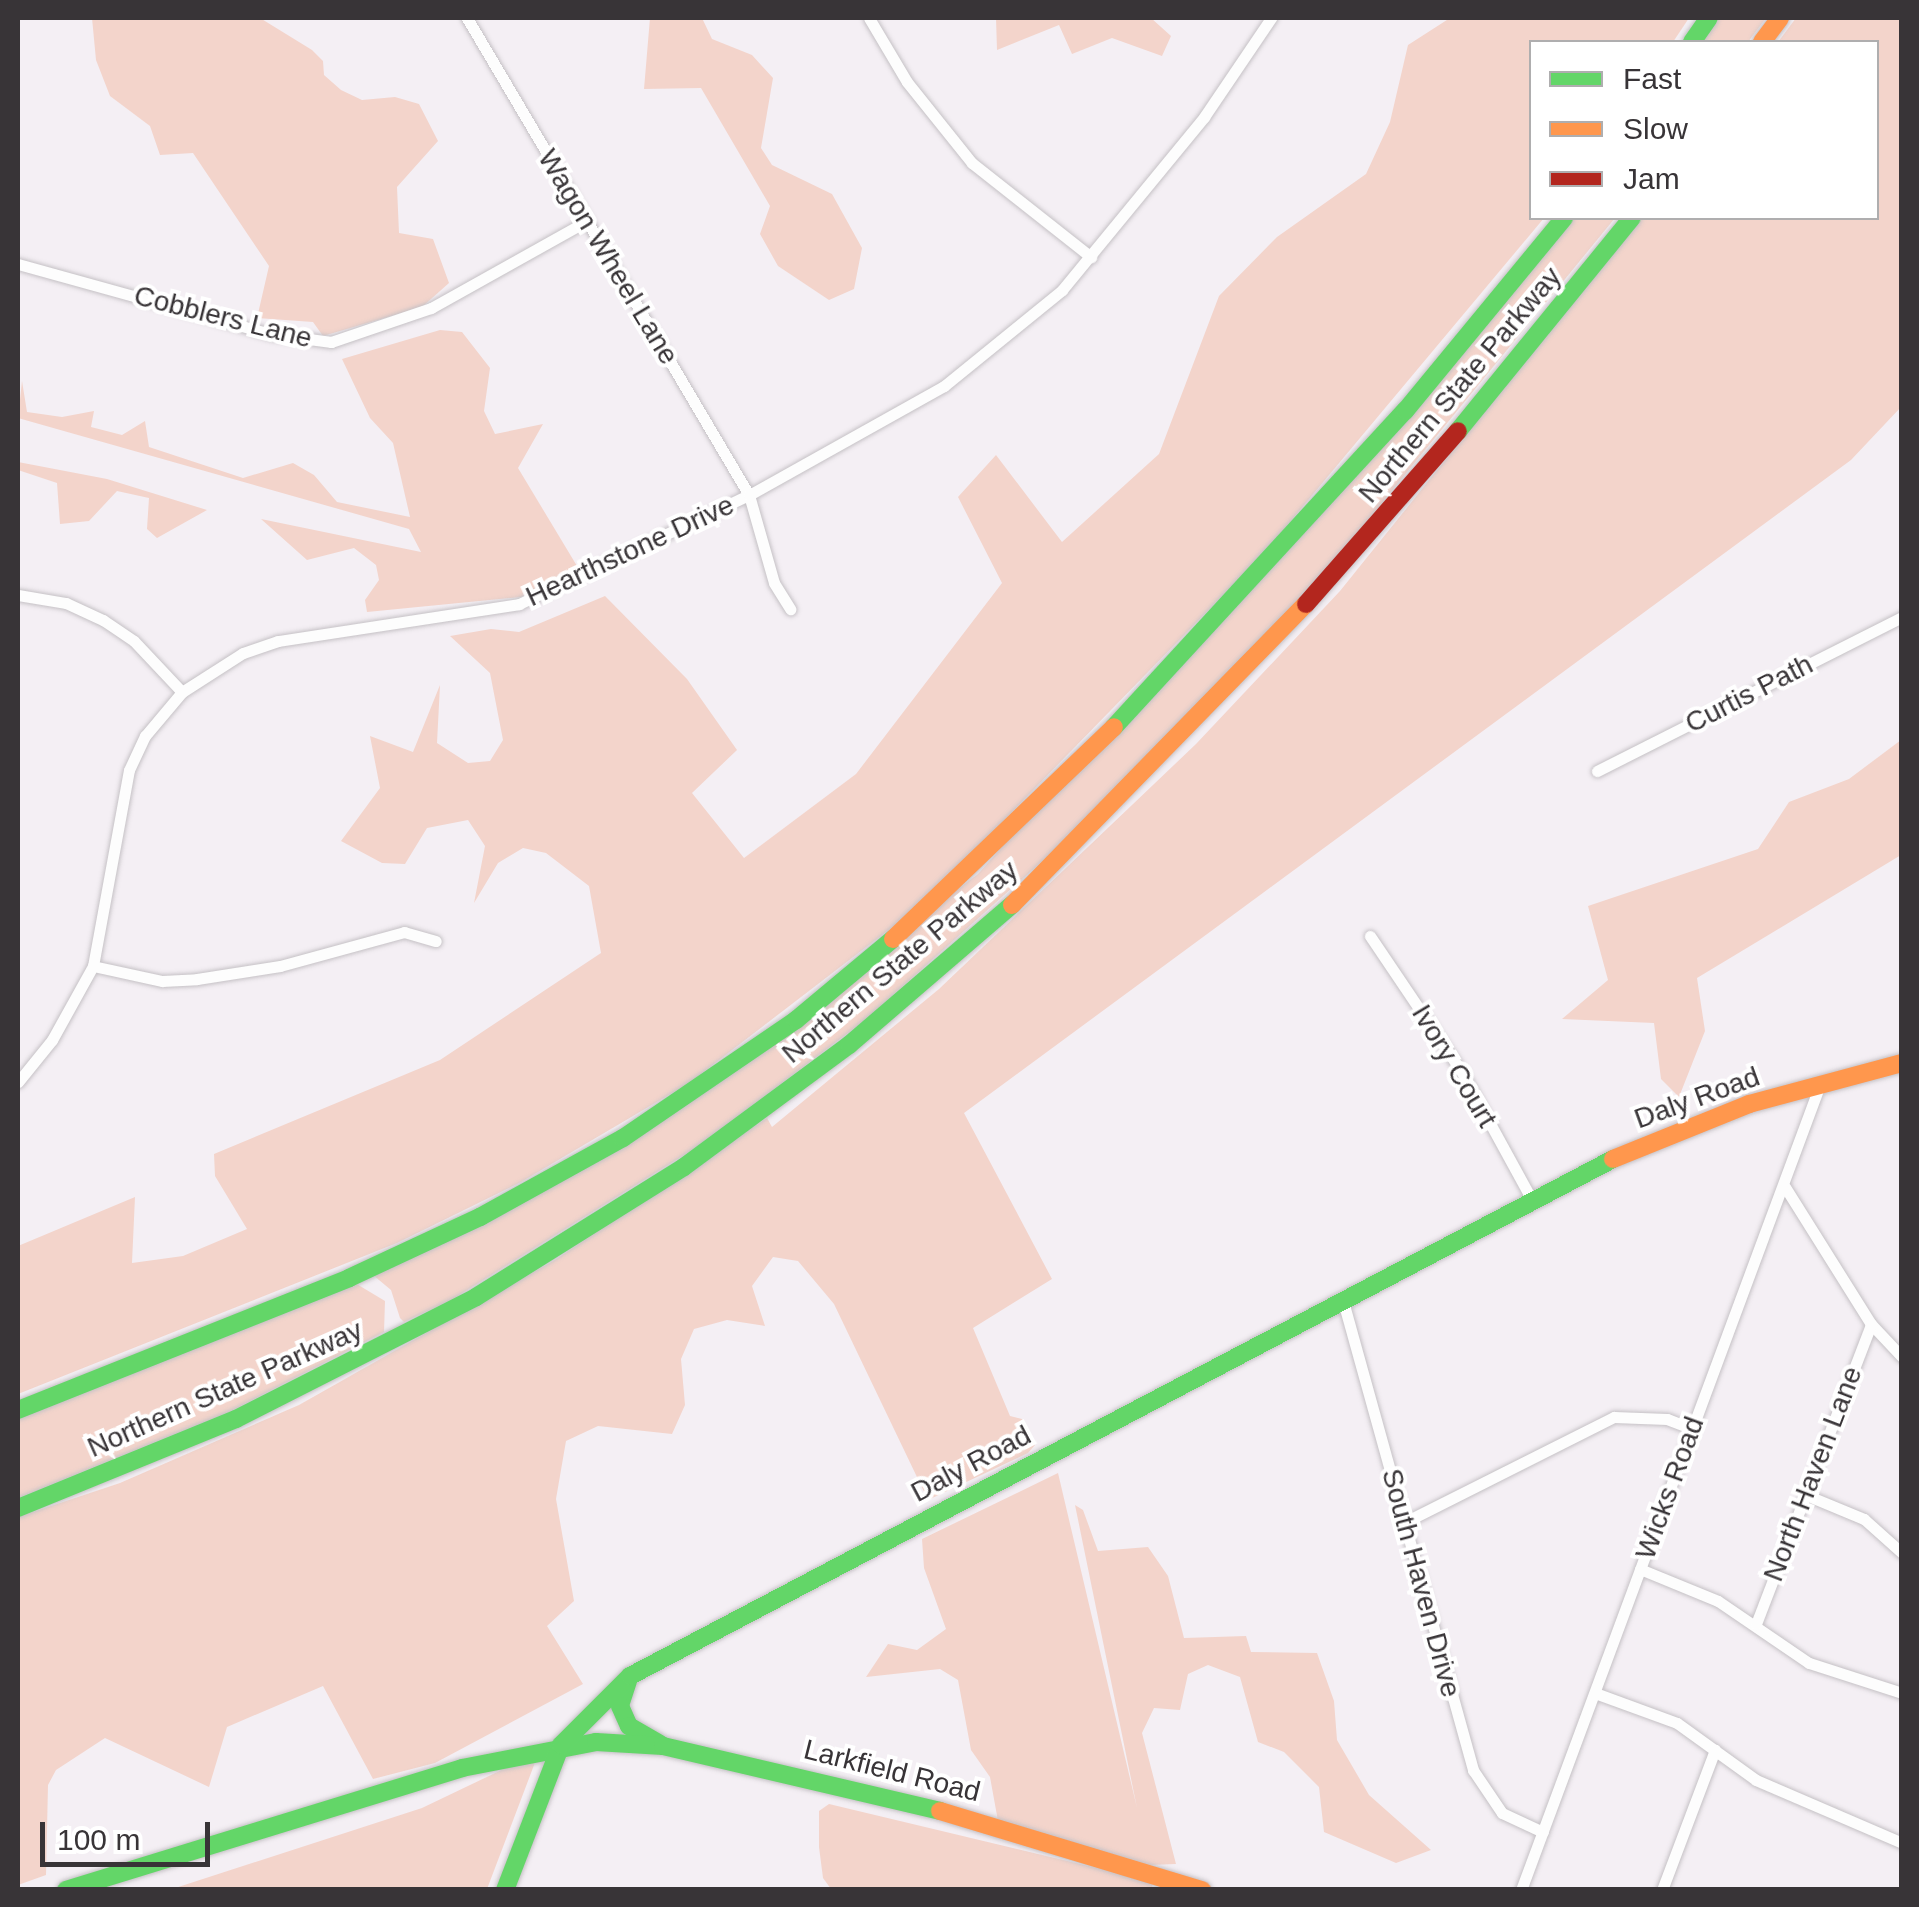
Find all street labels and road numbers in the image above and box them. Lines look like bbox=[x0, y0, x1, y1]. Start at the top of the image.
street label: Wagon Wheel Lane bbox=[531, 143, 685, 371]
street label: Northern State Parkway bbox=[1352, 260, 1568, 510]
street label: Cobblers Lane bbox=[131, 279, 315, 355]
street label: Hearthstone Drive bbox=[521, 488, 739, 614]
street label: Curtis Path bbox=[1680, 648, 1818, 740]
street label: Northern State Parkway bbox=[775, 854, 1025, 1070]
street label: Ivory Court bbox=[1404, 999, 1504, 1133]
street label: Daly Road bbox=[1630, 1060, 1764, 1136]
street label: Northern State Parkway bbox=[82, 1313, 368, 1465]
street label: North Haven Lane bbox=[1757, 1362, 1869, 1586]
street label: Wicks Road bbox=[1629, 1412, 1711, 1564]
street label: Daly Road bbox=[905, 1418, 1037, 1510]
street label: South Haven Drive bbox=[1374, 1465, 1468, 1701]
street label: Larkfield Road bbox=[800, 1733, 984, 1809]

